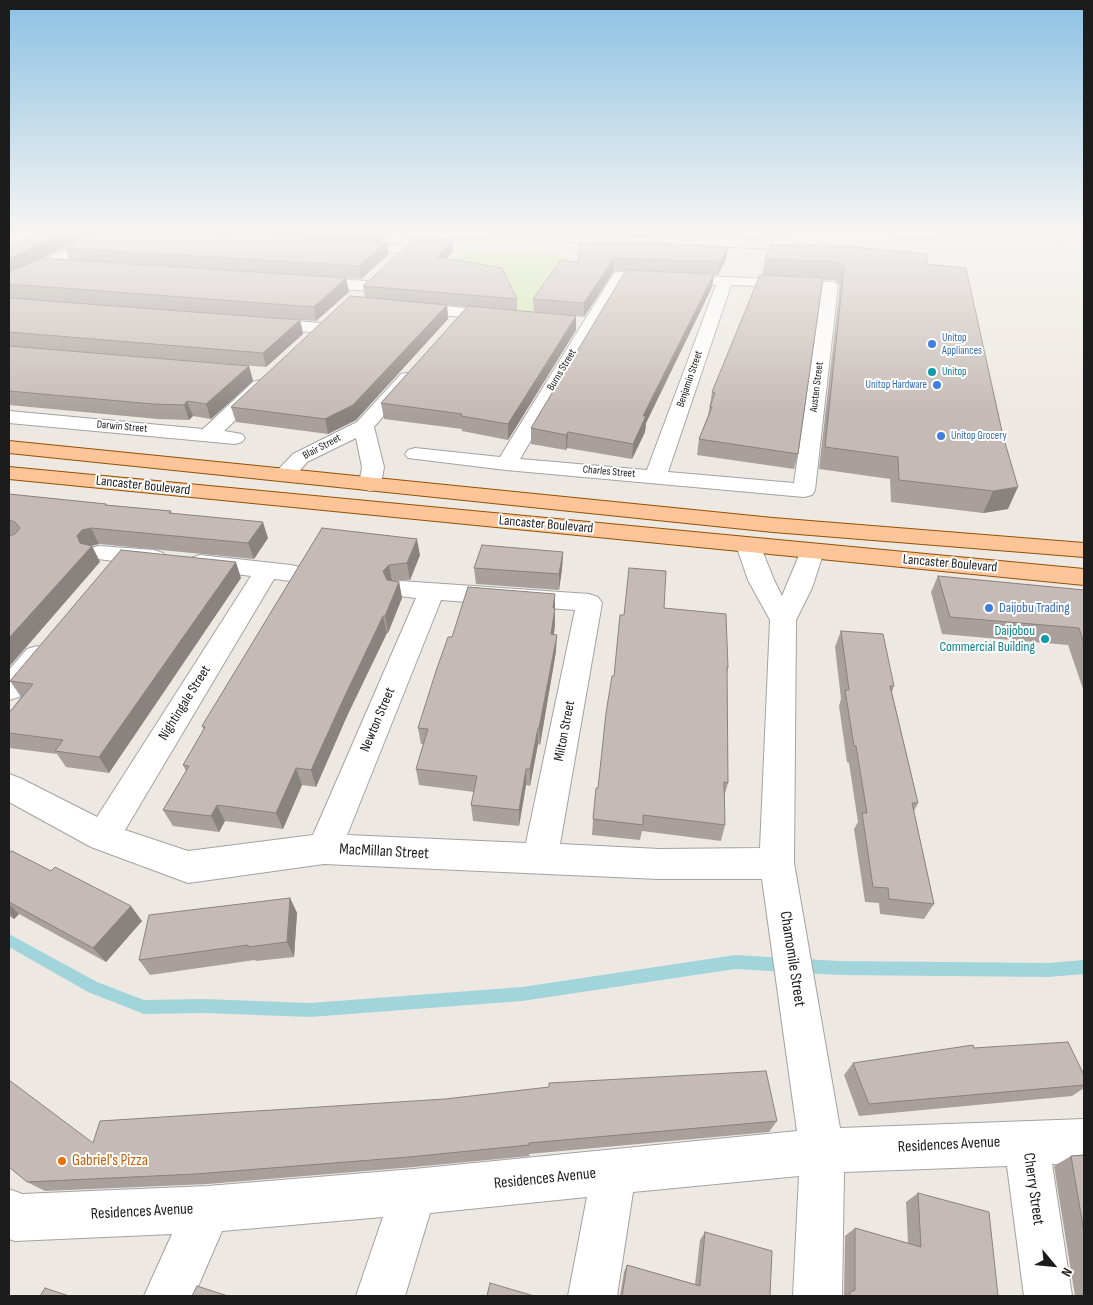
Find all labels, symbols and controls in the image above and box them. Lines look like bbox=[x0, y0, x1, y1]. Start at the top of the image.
place label: Unitop Appliances bbox=[942, 331, 982, 357]
marker: Unitop Appliances bbox=[926, 338, 938, 350]
street label: Burns Street bbox=[544, 347, 580, 393]
street label: Benjamin Street bbox=[674, 349, 706, 409]
street label: Austen Street bbox=[807, 361, 827, 413]
place label: Unitop bbox=[942, 365, 967, 379]
marker: Unitop bbox=[926, 366, 938, 378]
place label: Unitop Hardware bbox=[866, 378, 927, 392]
marker: Unitop Hardware bbox=[931, 379, 943, 391]
street label: Darwin Street bbox=[96, 418, 148, 436]
place label: Unitop Grocery bbox=[951, 429, 1007, 443]
marker: Unitop Grocery bbox=[935, 430, 947, 442]
street label: Blair Street bbox=[301, 431, 343, 463]
street label: Charles Street bbox=[582, 463, 636, 481]
street label: Lancaster Boulevard bbox=[95, 473, 191, 499]
street label: Lancaster Boulevard bbox=[498, 513, 594, 537]
street label: Lancaster Boulevard bbox=[902, 552, 998, 576]
place label: Daijobu Trading bbox=[999, 600, 1070, 616]
marker: Daijobu Trading bbox=[983, 602, 995, 614]
place label: Daijobou Commercial Building bbox=[939, 623, 1035, 656]
marker: Daijobou Commercial Building bbox=[1039, 633, 1051, 645]
street label: Nightingale Street bbox=[155, 662, 215, 744]
street label: Newton Street bbox=[357, 685, 399, 755]
street label: Milton Street bbox=[551, 699, 579, 763]
street label: MacMillan Street bbox=[339, 840, 429, 864]
street label: Chamomile Street bbox=[775, 910, 809, 1008]
street label: Residences Avenue bbox=[897, 1133, 1001, 1157]
place label: Gabriel's Pizza bbox=[72, 1151, 148, 1171]
street label: Cherry Street bbox=[1018, 1152, 1048, 1226]
marker: Gabriel's Pizza bbox=[56, 1155, 68, 1167]
street label: Residences Avenue bbox=[493, 1164, 597, 1194]
street label: Residences Avenue bbox=[90, 1200, 194, 1224]
north arrow bbox=[1028, 1240, 1078, 1290]
text: N bbox=[1057, 1265, 1076, 1280]

